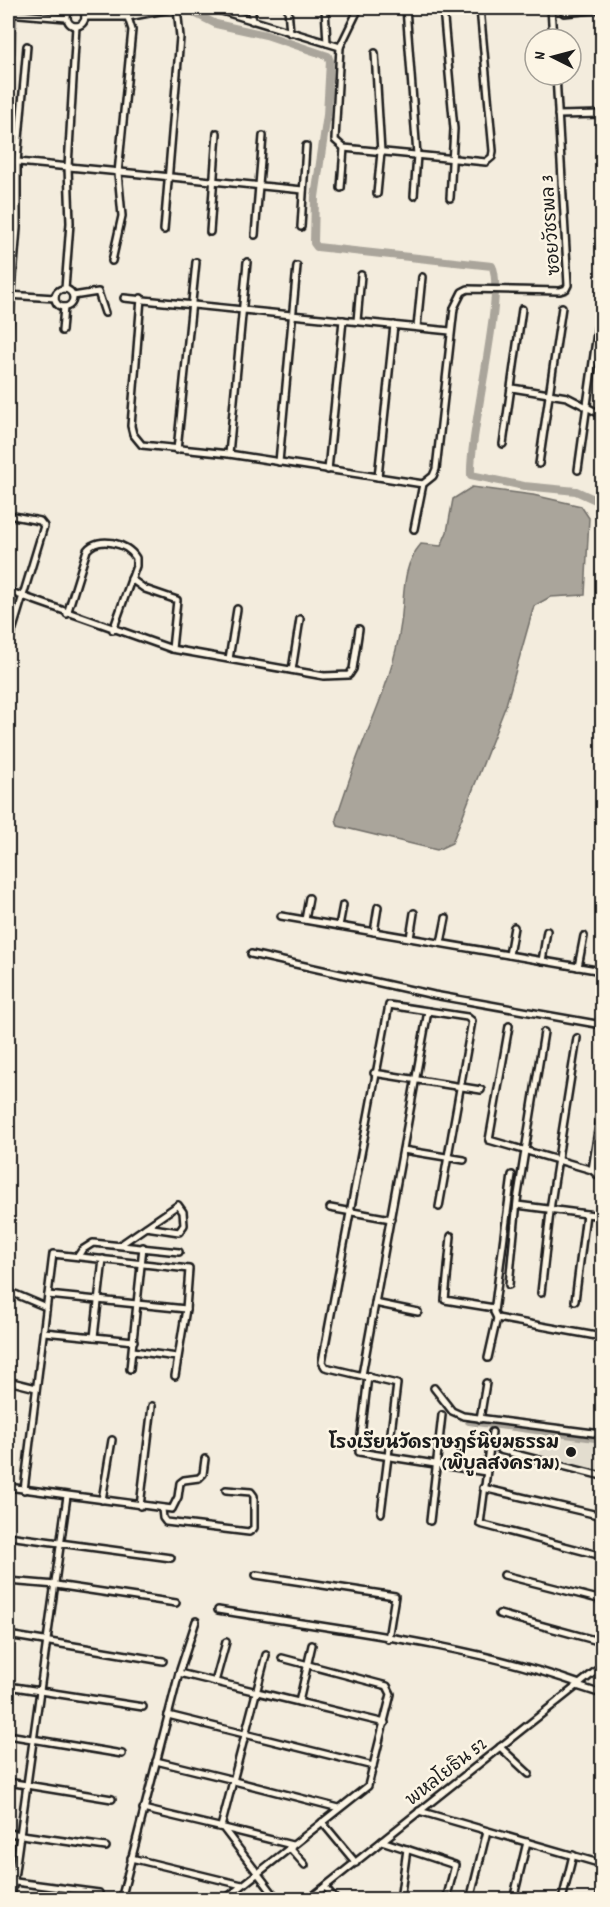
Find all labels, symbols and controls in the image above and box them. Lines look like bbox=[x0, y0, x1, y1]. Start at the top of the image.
north arrow bbox=[523, 27, 583, 87]
text: N bbox=[529, 50, 552, 61]
street label: ซอยวัชรพล 3 bbox=[536, 174, 568, 276]
place label: โรงเรียนวัดราษฎร์นิยมธรรม (พิบูลสงคราม) bbox=[328, 1429, 559, 1478]
marker: โรงเรียนวัดราษฎร์นิยมธรรม (พิบูลสงคราม) bbox=[564, 1445, 578, 1459]
street label: พหลโยธิน 52 bbox=[399, 1731, 494, 1813]

